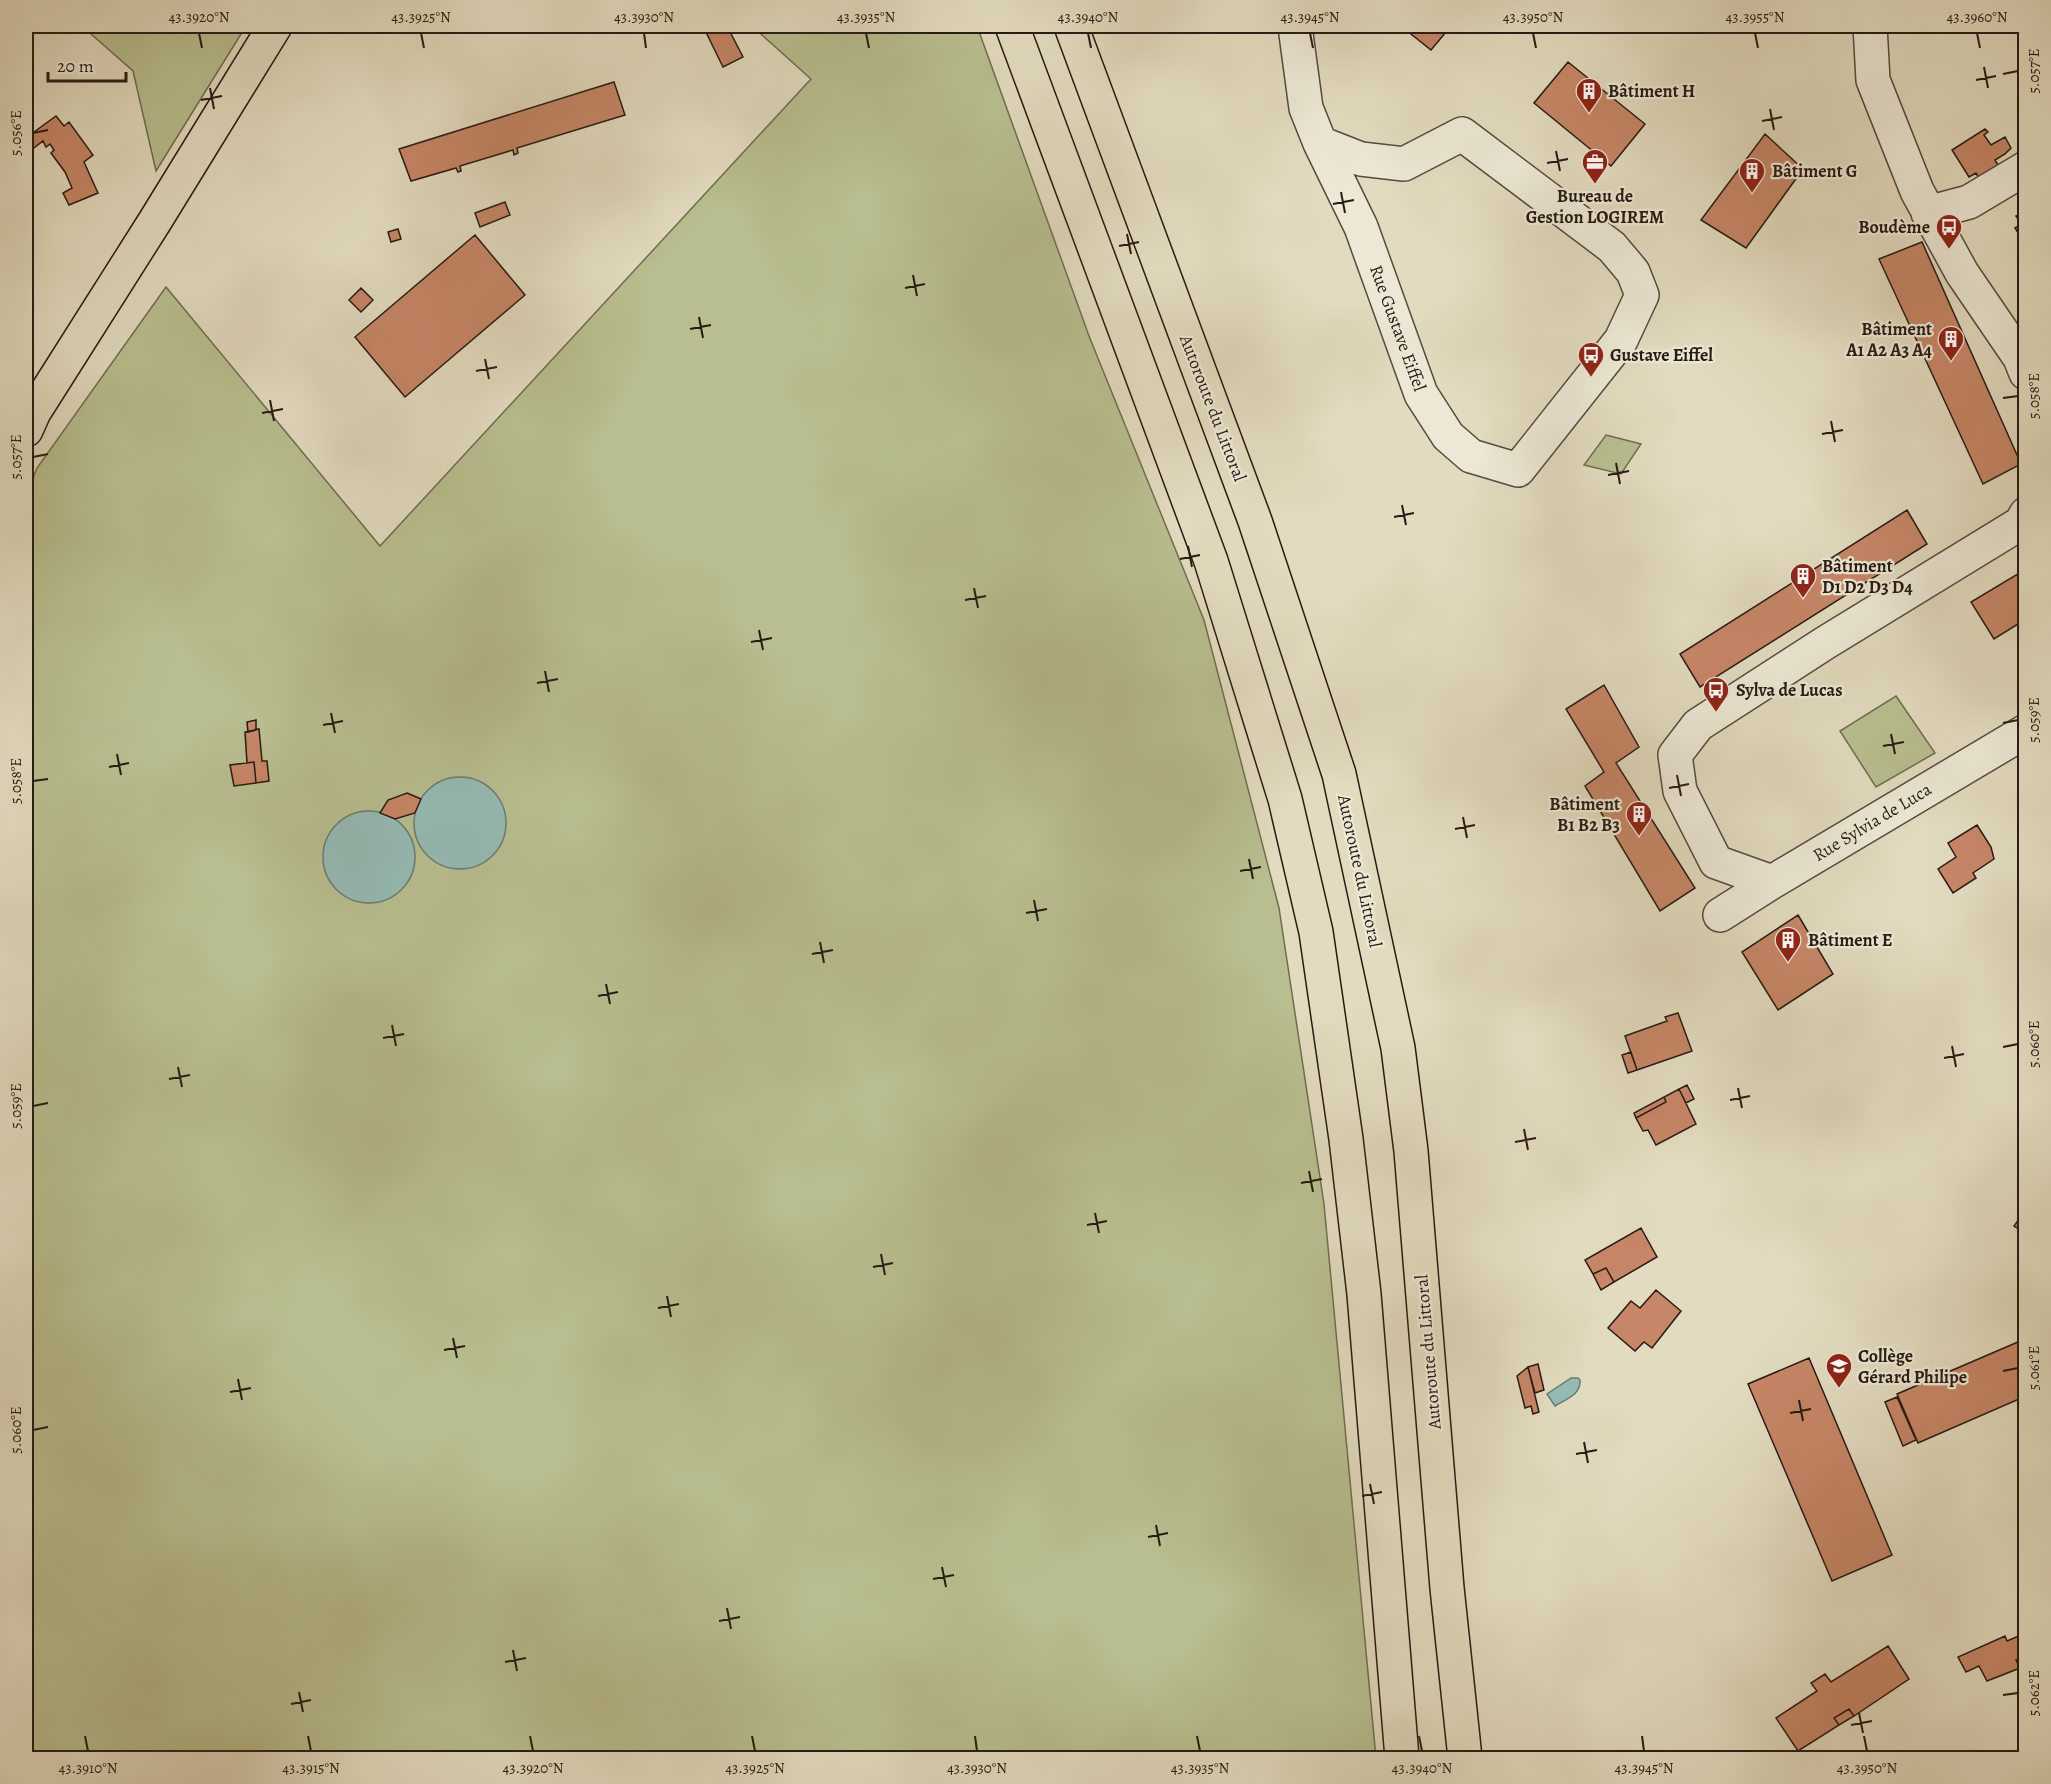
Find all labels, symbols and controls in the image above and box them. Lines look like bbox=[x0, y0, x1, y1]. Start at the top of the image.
text: 43.3920°N bbox=[168, 7, 230, 27]
text: 43.3925°N bbox=[391, 7, 451, 27]
text: 43.3930°N bbox=[614, 7, 674, 27]
text: 43.3935°N bbox=[837, 7, 896, 27]
text: 43.3940°N bbox=[1058, 7, 1119, 27]
text: 43.3945°N bbox=[1280, 7, 1340, 27]
text: 43.3950°N bbox=[1503, 7, 1563, 27]
text: 43.3955°N bbox=[1726, 7, 1785, 27]
text: 43.3960°N bbox=[1947, 7, 2008, 27]
scale bar bbox=[48, 45, 126, 83]
text: 5.057°E bbox=[2024, 48, 2044, 94]
text: 20 m bbox=[57, 54, 94, 78]
building icon: Bâtiment H bbox=[1574, 76, 1604, 114]
place label: Bâtiment H bbox=[1608, 79, 1695, 103]
text: 5.056°E bbox=[6, 110, 26, 156]
office icon: Bureau de Gestion LOGIREM bbox=[1580, 147, 1610, 185]
building icon: Bâtiment G bbox=[1737, 156, 1767, 194]
place label: Bâtiment G bbox=[1772, 159, 1858, 183]
place label: Bureau de Gestion LOGIREM bbox=[1526, 184, 1664, 229]
bus stop icon: Boudème bbox=[1934, 212, 1964, 250]
place label: Boudème bbox=[1858, 215, 1930, 239]
street label: Rue Gustave Eiffel bbox=[1364, 262, 1432, 395]
place label: Bâtiment A1 A2 A3 A4 bbox=[1845, 317, 1933, 362]
building icon: Bâtiment A1 A2 A3 A4 bbox=[1936, 324, 1966, 362]
street label: Autoroute du Littoral bbox=[1174, 330, 1252, 485]
bus stop icon: Gustave Eiffel bbox=[1576, 340, 1606, 378]
place label: Gustave Eiffel bbox=[1610, 343, 1713, 367]
text: 5.058°E bbox=[2024, 373, 2044, 419]
text: 5.057°E bbox=[6, 434, 26, 480]
place label: Bâtiment D1 D2 D3 D4 bbox=[1822, 554, 1913, 599]
building icon: Bâtiment D1 D2 D3 D4 bbox=[1788, 561, 1818, 599]
bus stop icon: Sylva de Lucas bbox=[1701, 675, 1731, 713]
place label: Sylva de Lucas bbox=[1736, 678, 1843, 702]
text: 5.059°E bbox=[2024, 697, 2044, 743]
text: 5.058°E bbox=[6, 758, 26, 804]
street label: Rue Sylvia de Luca bbox=[1808, 777, 1936, 867]
street label: Autoroute du Littoral bbox=[1332, 792, 1388, 950]
place label: Bâtiment B1 B2 B3 bbox=[1549, 792, 1620, 837]
building icon: Bâtiment B1 B2 B3 bbox=[1624, 799, 1654, 837]
building icon: Bâtiment E bbox=[1773, 925, 1803, 963]
place label: Bâtiment E bbox=[1808, 928, 1893, 952]
text: 5.060°E bbox=[2024, 1020, 2044, 1068]
text: 5.059°E bbox=[6, 1083, 26, 1129]
street label: Autoroute du Littoral bbox=[1409, 1273, 1447, 1431]
place label: Collège Gérard Philipe bbox=[1858, 1344, 1967, 1389]
text: 5.061°E bbox=[2024, 1346, 2044, 1390]
school or university icon: Collège Gérard Philipe bbox=[1824, 1351, 1854, 1389]
text: 5.060°E bbox=[6, 1406, 26, 1454]
text: 5.062°E bbox=[2024, 1670, 2044, 1716]
text: 43.3910°N bbox=[58, 1758, 118, 1778]
text: 43.3915°N bbox=[282, 1758, 340, 1778]
text: 43.3920°N bbox=[502, 1758, 564, 1778]
text: 43.3925°N bbox=[725, 1758, 785, 1778]
text: 43.3930°N bbox=[947, 1758, 1007, 1778]
text: 43.3935°N bbox=[1171, 1758, 1230, 1778]
text: 43.3940°N bbox=[1392, 1758, 1453, 1778]
text: 43.3945°N bbox=[1614, 1758, 1674, 1778]
text: 43.3950°N bbox=[1837, 1758, 1897, 1778]

